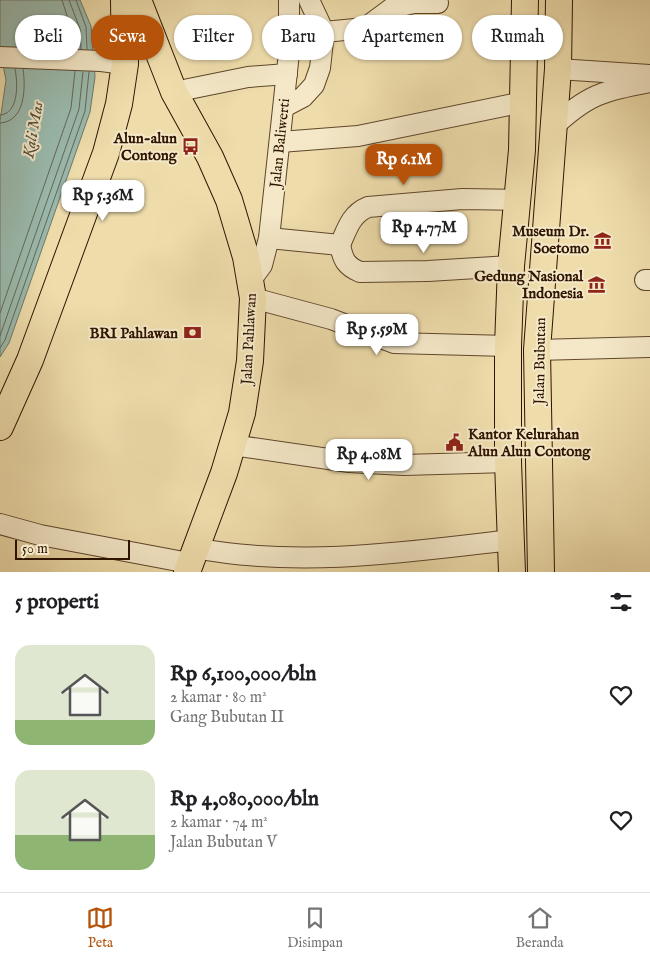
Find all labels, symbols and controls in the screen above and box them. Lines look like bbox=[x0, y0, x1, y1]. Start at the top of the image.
chip: Beli bbox=[15, 15, 81, 60]
chip: Sewa bbox=[91, 15, 164, 60]
chip: Filter bbox=[174, 15, 252, 60]
chip: Baru bbox=[262, 15, 334, 60]
chip: Apartemen bbox=[344, 15, 462, 60]
chip: Rumah bbox=[472, 15, 563, 60]
street label: Jalan Baliwerti bbox=[266, 97, 294, 191]
water label: Kali Mas bbox=[19, 100, 49, 161]
place label: Alun-alun Contong bbox=[113, 129, 178, 165]
bus stop icon: Alun-alun Contong bbox=[181, 137, 201, 157]
pin: Rp 6.1M bbox=[358, 144, 450, 186]
text: Rp 6.1M bbox=[376, 150, 432, 170]
pin: Rp 5.36M bbox=[51, 180, 155, 222]
text: Rp 5.36M bbox=[72, 186, 134, 206]
pin: Rp 4.77M bbox=[372, 212, 476, 254]
text: Rp 4.77M bbox=[391, 218, 457, 238]
place label: Museum Dr. Soetomo bbox=[512, 222, 589, 258]
museum icon: Museum Dr. Soetomo bbox=[593, 230, 613, 250]
place label: Gedung Nasional Indonesia bbox=[474, 267, 584, 303]
museum icon: Gedung Nasional Indonesia bbox=[587, 275, 607, 295]
street label: Jalan Pahlawan bbox=[237, 293, 261, 387]
pin: Rp 5.59M bbox=[325, 314, 429, 356]
street label: Jalan Bubutan bbox=[530, 317, 550, 407]
text: Rp 5.59M bbox=[346, 320, 408, 340]
bank icon: BRI Pahlawan bbox=[182, 323, 202, 343]
place label: BRI Pahlawan bbox=[89, 324, 178, 343]
place label: Kantor Kelurahan Alun Alun Contong bbox=[467, 425, 591, 461]
public building icon: Kantor Kelurahan Alun Alun Contong bbox=[444, 433, 464, 453]
pin: Rp 4.08M bbox=[317, 438, 421, 481]
text: Rp 4.08M bbox=[336, 445, 402, 465]
scale bar bbox=[15, 537, 130, 560]
text: 50 m bbox=[22, 540, 48, 558]
icon: filters bbox=[607, 588, 635, 616]
text: 5 properti bbox=[15, 589, 99, 616]
text: Rp 6,100,000/bln bbox=[170, 661, 316, 688]
icon: home bbox=[55, 665, 115, 725]
icon: heart bbox=[607, 681, 635, 709]
text: 2 kamar · 80 m² bbox=[170, 688, 267, 708]
text: Gang Bubutan II bbox=[170, 708, 284, 728]
text: Rp 4,080,000/bln bbox=[170, 786, 319, 813]
icon: home bbox=[55, 790, 115, 850]
icon: heart bbox=[607, 806, 635, 834]
text: 2 kamar · 74 m² bbox=[170, 813, 268, 833]
text: Jalan Bubutan V bbox=[170, 833, 277, 853]
tab: Peta bbox=[86, 904, 114, 952]
tab: Disimpan bbox=[287, 904, 343, 952]
tab: Beranda bbox=[516, 904, 564, 952]

